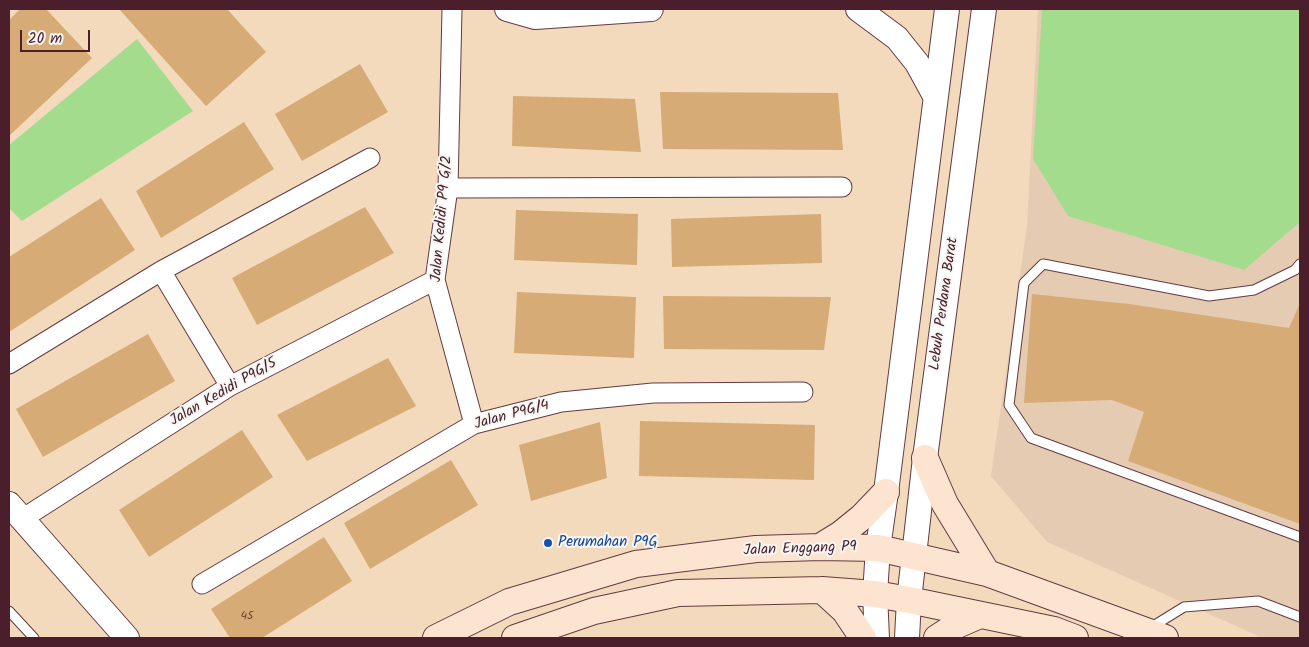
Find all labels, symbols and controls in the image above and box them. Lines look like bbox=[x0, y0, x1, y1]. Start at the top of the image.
scale bar bbox=[22, 20, 92, 52]
text: 20 m bbox=[28, 27, 62, 51]
street label: Jalan Kedidi P9 G/2 bbox=[428, 155, 458, 283]
street label: Lebuh Perdana Barat bbox=[927, 236, 963, 372]
street label: Jalan Kedidi P9G/5 bbox=[167, 355, 281, 431]
street label: Jalan P9G/4 bbox=[472, 397, 552, 435]
place label: Perumahan P9G bbox=[558, 534, 658, 552]
marker: Perumahan P9G bbox=[542, 537, 554, 549]
street label: Jalan Enggang P9 bbox=[743, 539, 857, 561]
house number: 45 bbox=[240, 610, 254, 624]

